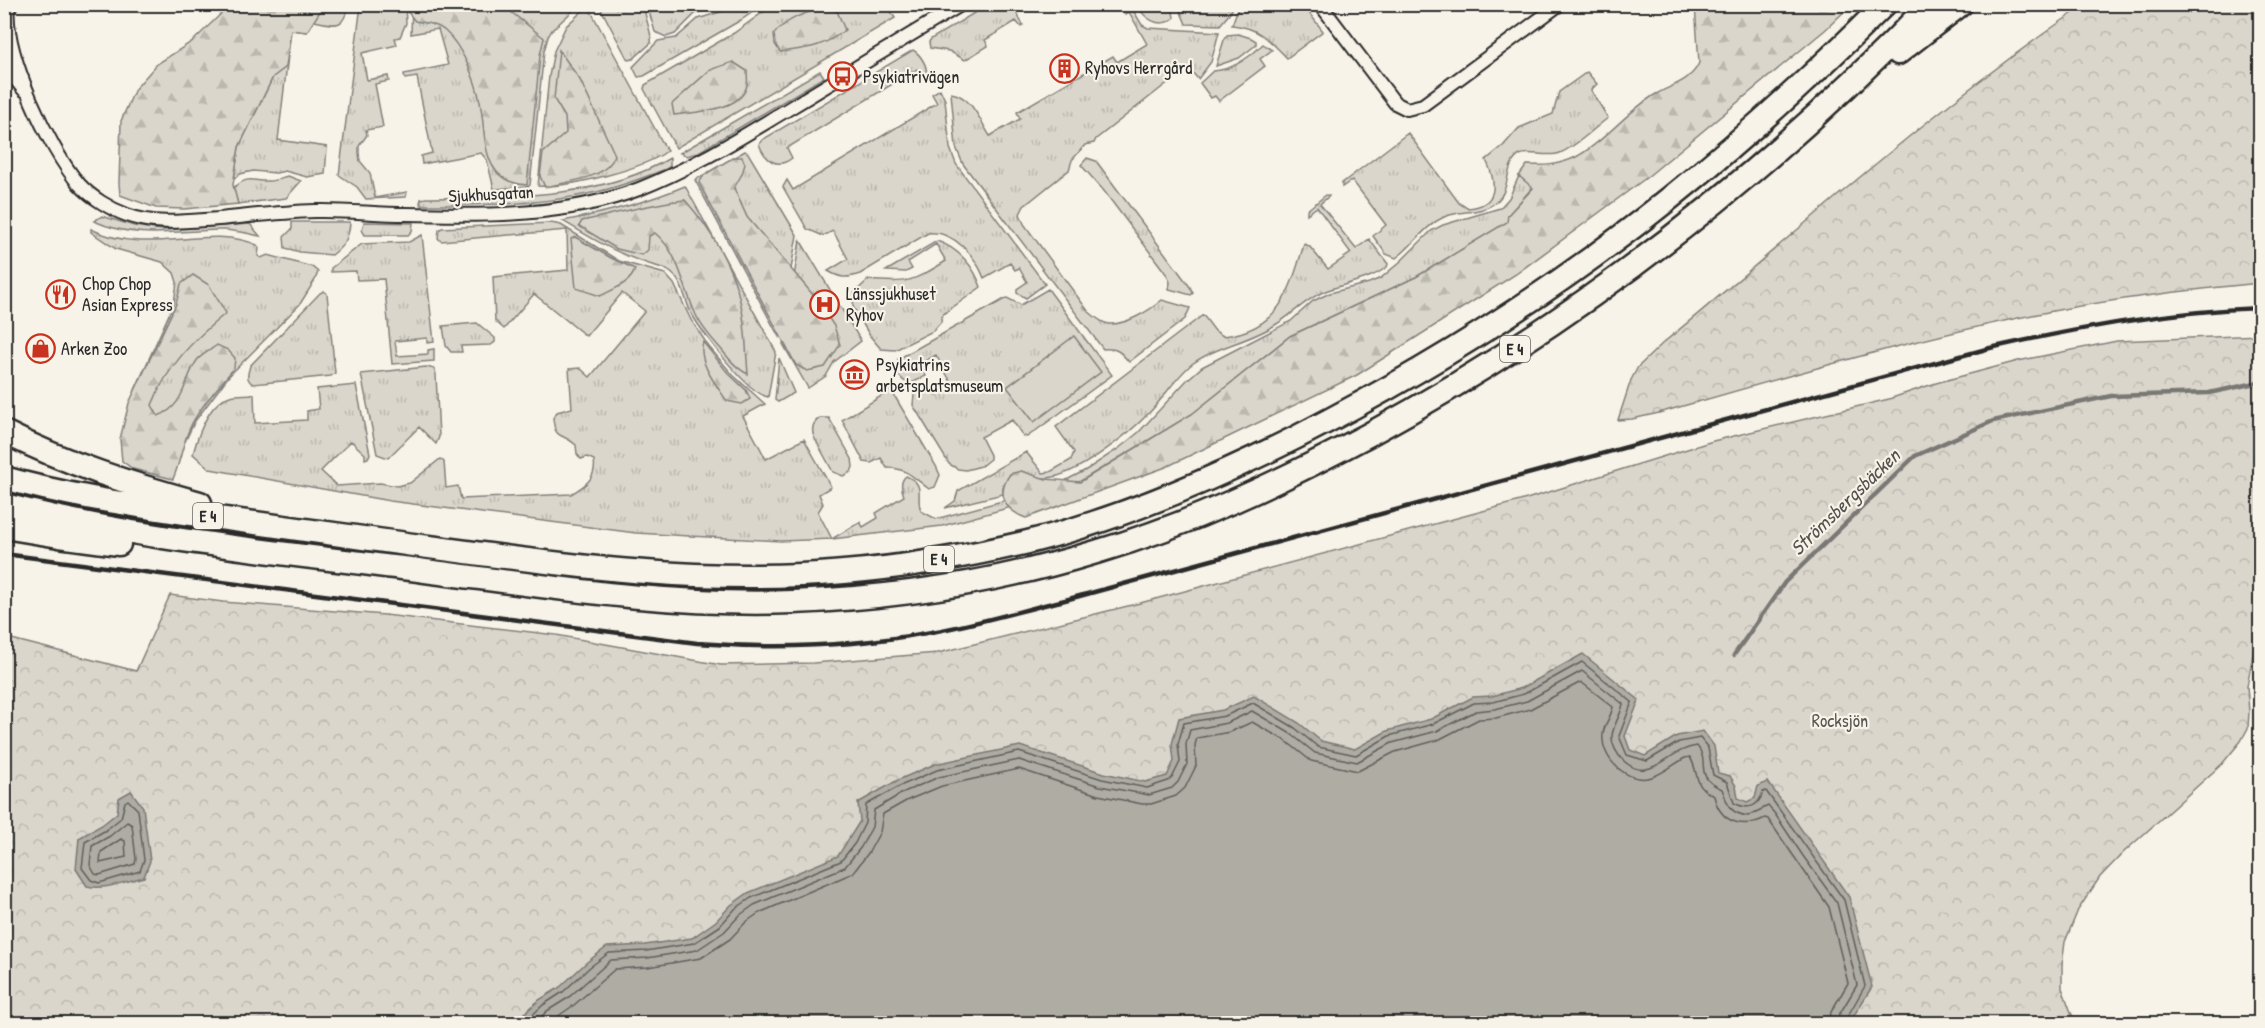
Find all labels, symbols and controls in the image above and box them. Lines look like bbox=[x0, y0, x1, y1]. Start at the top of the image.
building icon: Ryhovs Herrgård bbox=[1048, 52, 1080, 84]
place label: Ryhovs Herrgård bbox=[1085, 55, 1192, 80]
bus stop icon: Psykiatrivägen bbox=[826, 61, 858, 93]
place label: Psykiatrivägen bbox=[863, 64, 959, 89]
street label: Sjukhusgatan bbox=[448, 179, 534, 208]
place label: Chop Chop Asian Express bbox=[82, 271, 173, 317]
restaurant icon: Chop Chop Asian Express bbox=[45, 278, 77, 310]
place label: Länssjukhuset Ryhov bbox=[846, 281, 937, 327]
hospital icon: Länssjukhuset Ryhov bbox=[809, 288, 841, 320]
shop icon: Arken Zoo bbox=[24, 333, 56, 365]
place label: Arken Zoo bbox=[61, 336, 127, 361]
road number: E 4 bbox=[1500, 336, 1530, 362]
place label: Psykiatrins arbetsplatsmuseum bbox=[876, 352, 1003, 398]
museum icon: Psykiatrins arbetsplatsmuseum bbox=[839, 359, 871, 391]
water label: Strömsbergsbäcken bbox=[1784, 441, 1907, 562]
road number: E 4 bbox=[193, 503, 223, 529]
road number: E 4 bbox=[924, 546, 954, 572]
park label: Rocksjön bbox=[1812, 708, 1868, 733]

